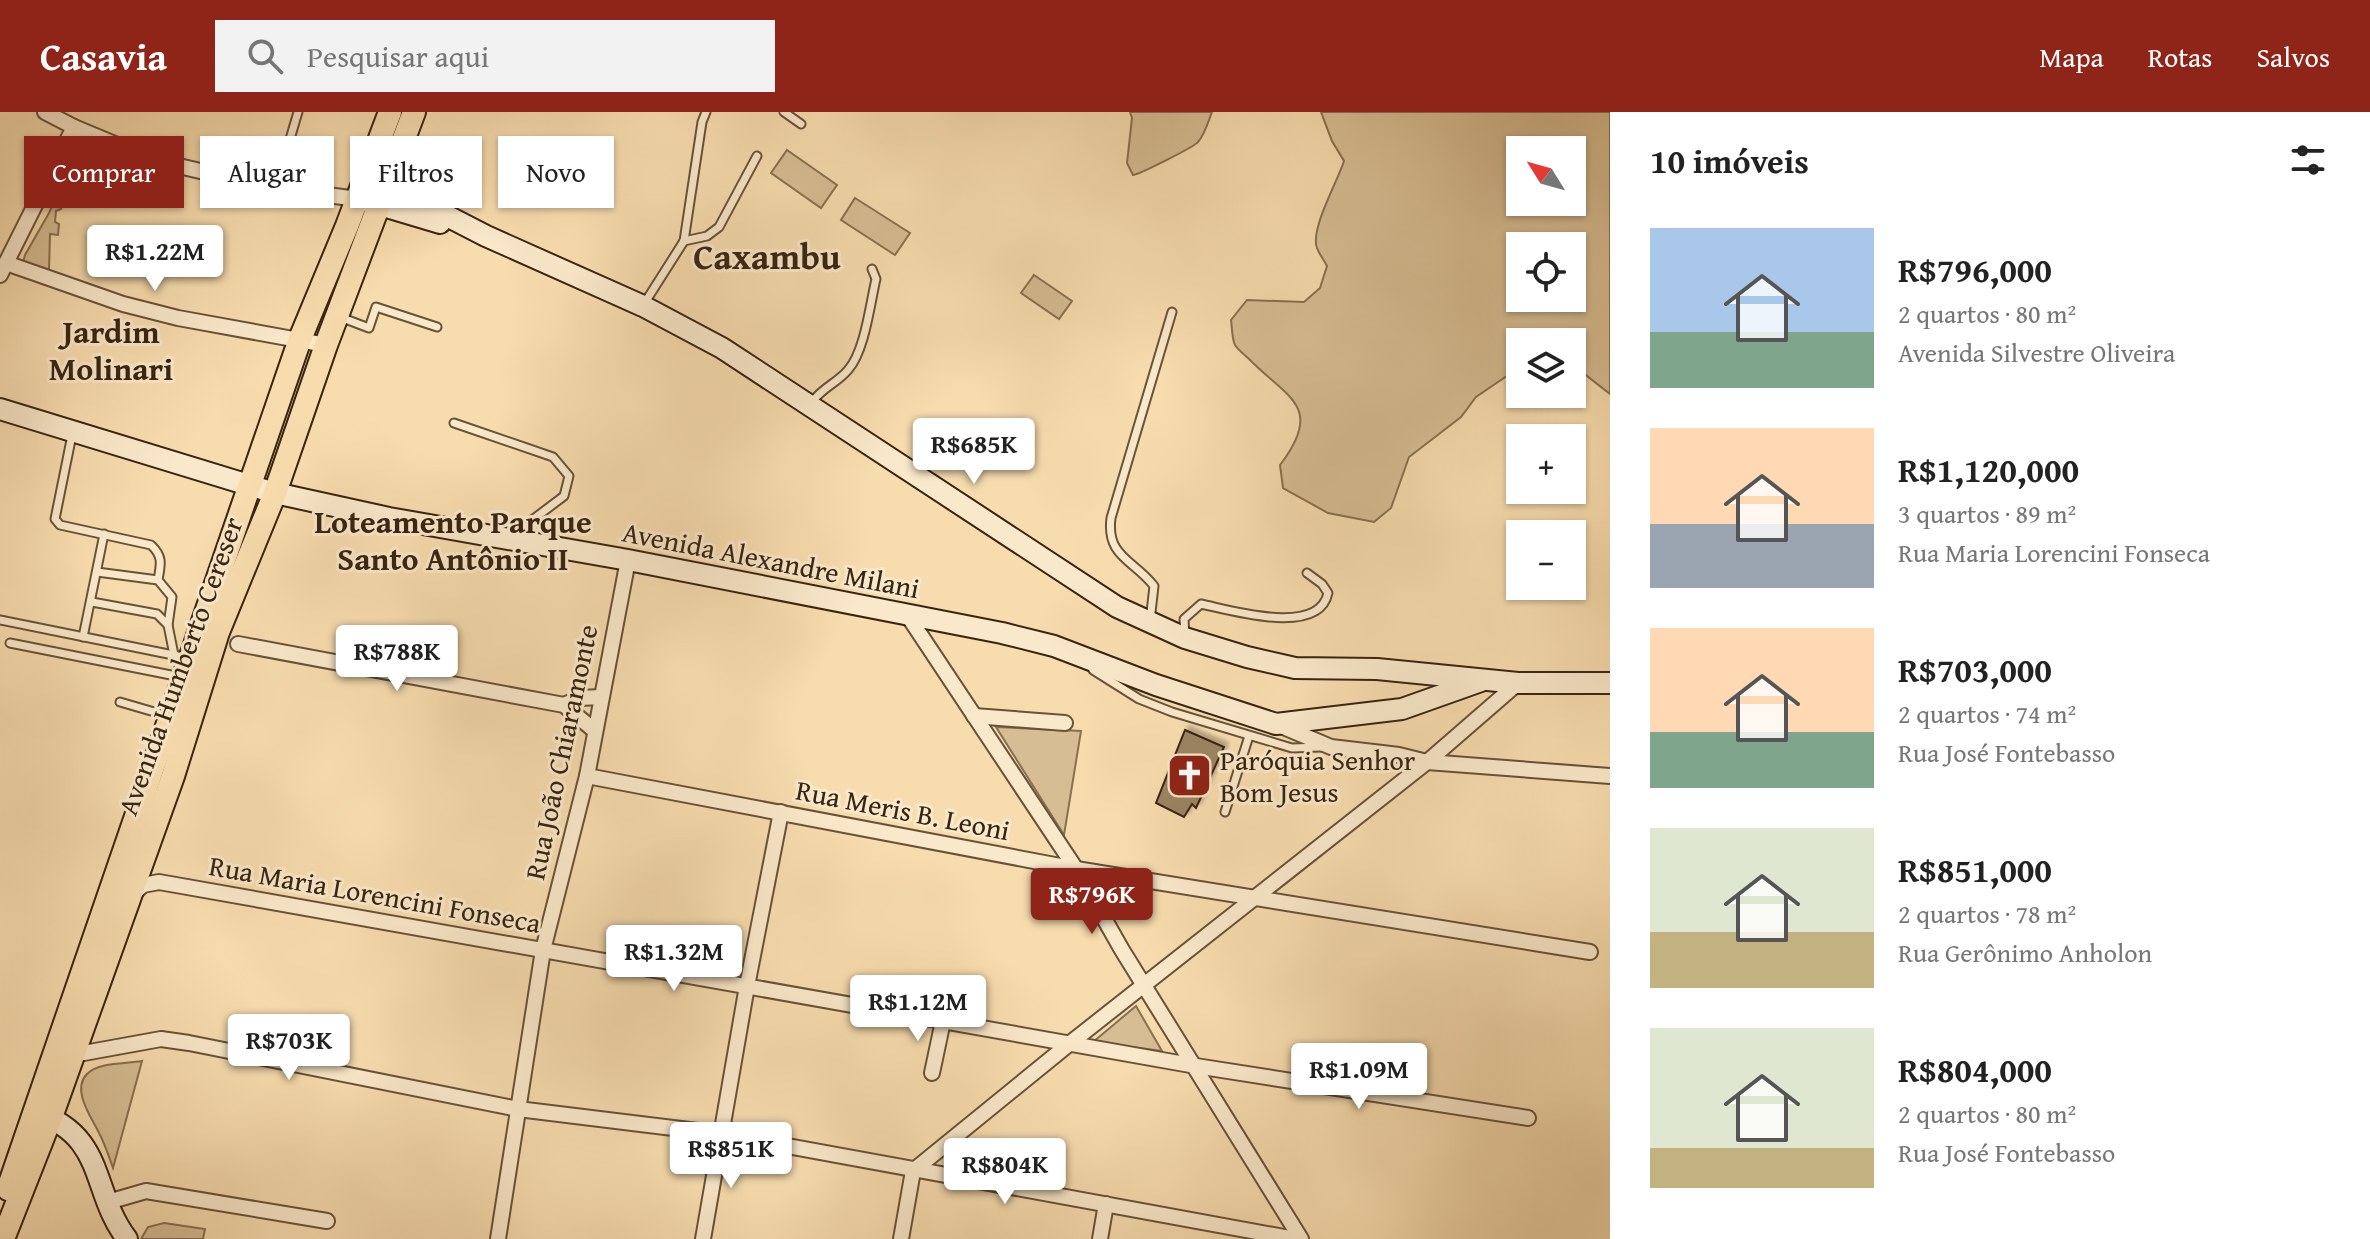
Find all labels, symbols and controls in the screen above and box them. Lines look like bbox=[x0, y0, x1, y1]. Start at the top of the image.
search box bbox=[215, 20, 775, 92]
text: Casavia bbox=[40, 28, 167, 84]
icon: search bbox=[243, 34, 287, 78]
text: Pesquisar aqui bbox=[307, 34, 489, 78]
text: Mapa bbox=[2039, 36, 2104, 77]
text: Rotas bbox=[2148, 36, 2212, 77]
text: Salvos bbox=[2256, 36, 2330, 77]
chip: Comprar bbox=[24, 136, 184, 208]
chip: Alugar bbox=[200, 136, 334, 208]
chip: Filtros bbox=[350, 136, 482, 208]
chip: Novo bbox=[498, 136, 614, 208]
north arrow bbox=[1506, 136, 1586, 216]
map controls bbox=[1506, 136, 1586, 600]
text: 10 imóveis bbox=[1650, 136, 1809, 185]
icon: filters bbox=[2286, 138, 2330, 182]
pin: R$1.22M bbox=[81, 225, 229, 293]
district label: Caxambu bbox=[693, 229, 841, 282]
text: R$1.22M bbox=[105, 231, 205, 270]
button: locate bbox=[1506, 232, 1586, 312]
text: R$796,000 bbox=[1898, 245, 2052, 294]
icon: home bbox=[1714, 260, 1810, 356]
text: 2 quartos · 80 m² bbox=[1898, 294, 2076, 333]
district label: Jardim Molinari bbox=[49, 308, 173, 392]
button: layers bbox=[1506, 328, 1586, 408]
text: Avenida Silvestre Oliveira bbox=[1898, 333, 2175, 372]
pin: R$685K bbox=[909, 418, 1039, 486]
text: R$685K bbox=[931, 424, 1017, 463]
button: + bbox=[1506, 424, 1586, 504]
text: R$1,120,000 bbox=[1898, 445, 2079, 494]
icon: home bbox=[1714, 460, 1810, 556]
text: 3 quartos · 89 m² bbox=[1898, 494, 2076, 533]
district label: Loteamento Parque Santo Antônio II bbox=[314, 498, 592, 582]
street label: Avenida Humberto Cereser bbox=[106, 511, 253, 821]
street label: Avenida Alexandre Milani bbox=[619, 511, 923, 608]
button: − bbox=[1506, 520, 1586, 600]
text: Rua Maria Lorencini Fonseca bbox=[1898, 533, 2210, 572]
street label: Rua João Chiaramonte bbox=[513, 621, 608, 883]
pin: R$788K bbox=[332, 625, 462, 693]
text: R$788K bbox=[354, 631, 440, 670]
text: R$703,000 bbox=[1898, 645, 2052, 694]
icon: home bbox=[1714, 660, 1810, 756]
text: 2 quartos · 74 m² bbox=[1898, 694, 2076, 733]
text: Rua José Fontebasso bbox=[1898, 733, 2115, 772]
place label: Paróquia Senhor Bom Jesus bbox=[1220, 739, 1416, 812]
church icon: Paróquia Senhor Bom Jesus bbox=[1165, 752, 1213, 800]
street label: Rua Meris B. Leoni bbox=[793, 769, 1014, 850]
street label: Rua Maria Lorencini Fonseca bbox=[206, 844, 545, 943]
text: R$851,000 bbox=[1898, 845, 2052, 894]
icon: home bbox=[1714, 860, 1810, 956]
pin: R$796K bbox=[1027, 868, 1157, 936]
text: R$796K bbox=[1049, 874, 1135, 913]
text: 2 quartos · 78 m² bbox=[1898, 894, 2076, 933]
pin: R$1.32M bbox=[600, 925, 748, 993]
text: R$1.32M bbox=[624, 931, 724, 970]
text: Rua Gerônimo Anholon bbox=[1898, 933, 2152, 972]
pin: R$1.12M bbox=[844, 975, 992, 1043]
text: R$1.12M bbox=[868, 981, 968, 1020]
pin: R$703K bbox=[224, 1014, 354, 1082]
text: R$703K bbox=[246, 1020, 332, 1059]
pin: R$1.09M bbox=[1285, 1043, 1433, 1111]
text: R$804,000 bbox=[1898, 1045, 2052, 1094]
text: R$1.09M bbox=[1309, 1049, 1409, 1088]
icon: home bbox=[1714, 1060, 1810, 1156]
text: 2 quartos · 80 m² bbox=[1898, 1094, 2076, 1133]
pin: R$851K bbox=[666, 1122, 796, 1190]
text: R$851K bbox=[688, 1128, 774, 1167]
text: Rua José Fontebasso bbox=[1898, 1133, 2115, 1172]
pin: R$804K bbox=[940, 1138, 1070, 1206]
text: R$804K bbox=[962, 1144, 1048, 1183]

